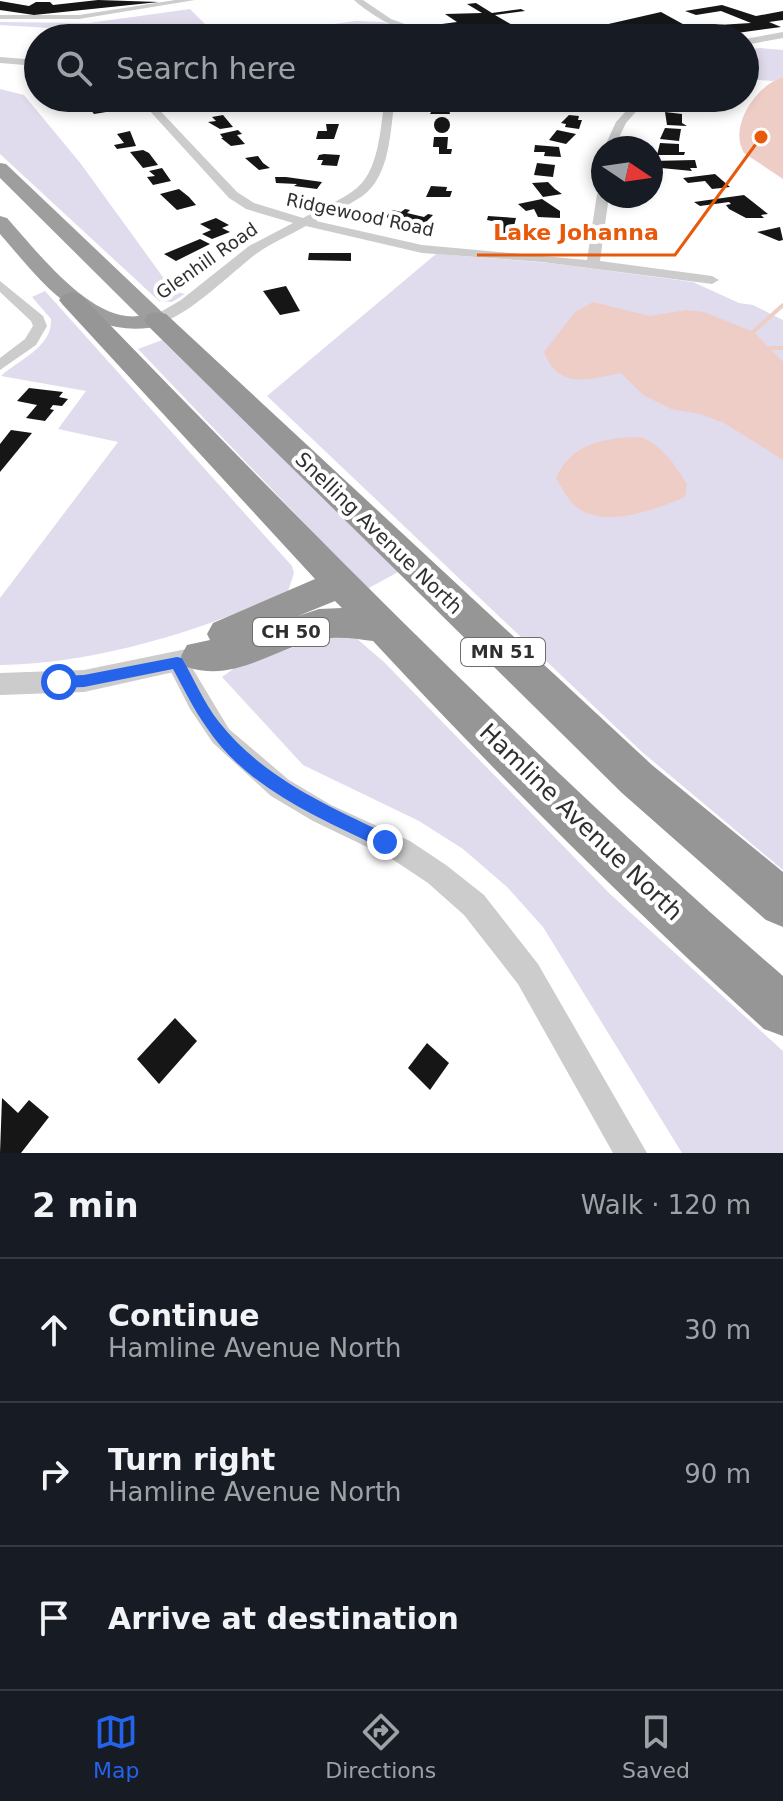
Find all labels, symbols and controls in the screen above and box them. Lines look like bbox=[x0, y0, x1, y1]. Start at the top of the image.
search box bbox=[24, 24, 759, 112]
icon: search bbox=[52, 46, 96, 90]
text: Search here bbox=[116, 51, 296, 86]
north arrow bbox=[591, 136, 663, 208]
street label: Ridgewood Road bbox=[284, 189, 436, 240]
callout: Lake Johanna bbox=[477, 209, 675, 255]
street label: Glenhill Road bbox=[152, 218, 261, 303]
text: Lake Johanna bbox=[493, 220, 659, 245]
street label: Snelling Avenue North bbox=[291, 447, 467, 619]
road number: CH 50 bbox=[253, 618, 329, 646]
road number: MN 51 bbox=[461, 638, 545, 666]
route start bbox=[41, 664, 77, 700]
street label: Hamline Avenue North bbox=[474, 718, 688, 926]
route end bbox=[367, 824, 403, 860]
text: 2 min bbox=[32, 1185, 139, 1225]
text: Walk · 120 m bbox=[581, 1190, 751, 1220]
text: Continue bbox=[108, 1298, 260, 1333]
icon: ahead bbox=[32, 1308, 76, 1352]
text: 30 m bbox=[684, 1315, 751, 1345]
text: Hamline Avenue North bbox=[108, 1333, 402, 1363]
text: Turn right bbox=[108, 1442, 275, 1477]
icon: right bbox=[32, 1452, 76, 1496]
text: 90 m bbox=[684, 1459, 751, 1489]
text: Hamline Avenue North bbox=[108, 1477, 402, 1507]
icon: arrive bbox=[32, 1596, 76, 1640]
text: Arrive at destination bbox=[108, 1601, 459, 1636]
tab: Map bbox=[93, 1710, 139, 1783]
tab: Directions bbox=[325, 1710, 436, 1783]
tab: Saved bbox=[622, 1710, 690, 1783]

